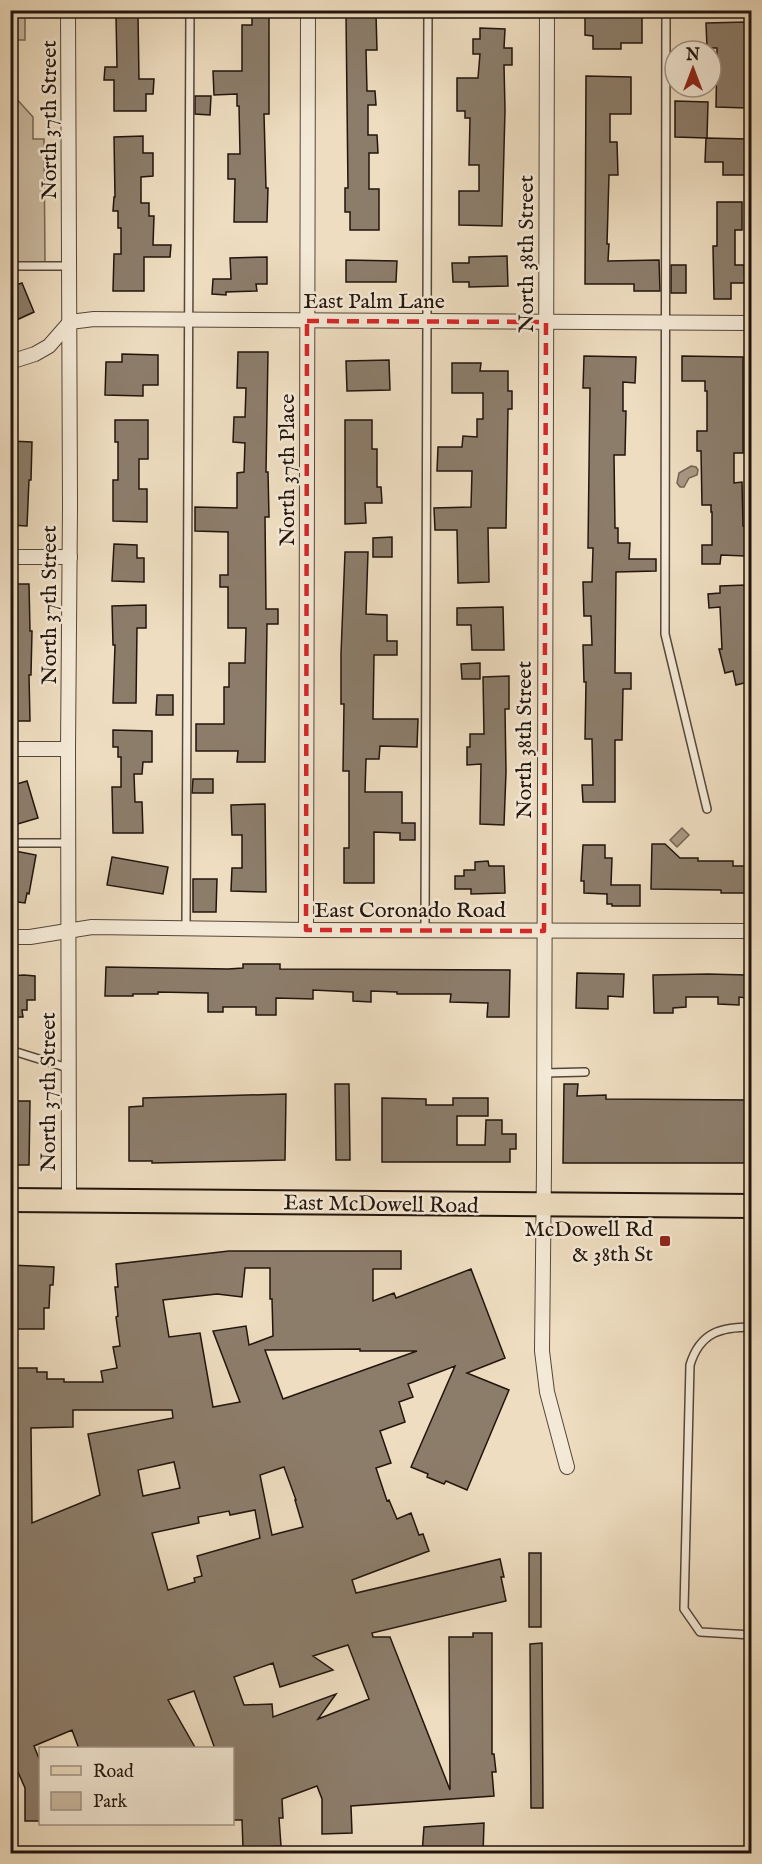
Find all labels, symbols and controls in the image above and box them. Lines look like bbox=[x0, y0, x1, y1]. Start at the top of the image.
north arrow bbox=[663, 39, 723, 99]
street label: North 37th Street bbox=[36, 40, 64, 200]
text: N bbox=[685, 46, 700, 66]
street label: North 38th Street bbox=[513, 175, 541, 333]
street label: East Palm Lane bbox=[303, 288, 445, 316]
street label: North 37th Place bbox=[274, 394, 302, 546]
street label: North 37th Street bbox=[36, 525, 64, 685]
street label: North 38th Street bbox=[511, 661, 539, 819]
street label: East Coronado Road bbox=[314, 897, 506, 925]
street label: North 37th Street bbox=[35, 1012, 63, 1172]
street label: East McDowell Road bbox=[283, 1189, 479, 1221]
place label: McDowell Rd & 38th St bbox=[524, 1216, 653, 1269]
marker: McDowell Rd & 38th St bbox=[658, 1234, 672, 1248]
legend bbox=[39, 1747, 234, 1825]
text: Road bbox=[93, 1761, 134, 1784]
text: Park bbox=[93, 1791, 128, 1814]

